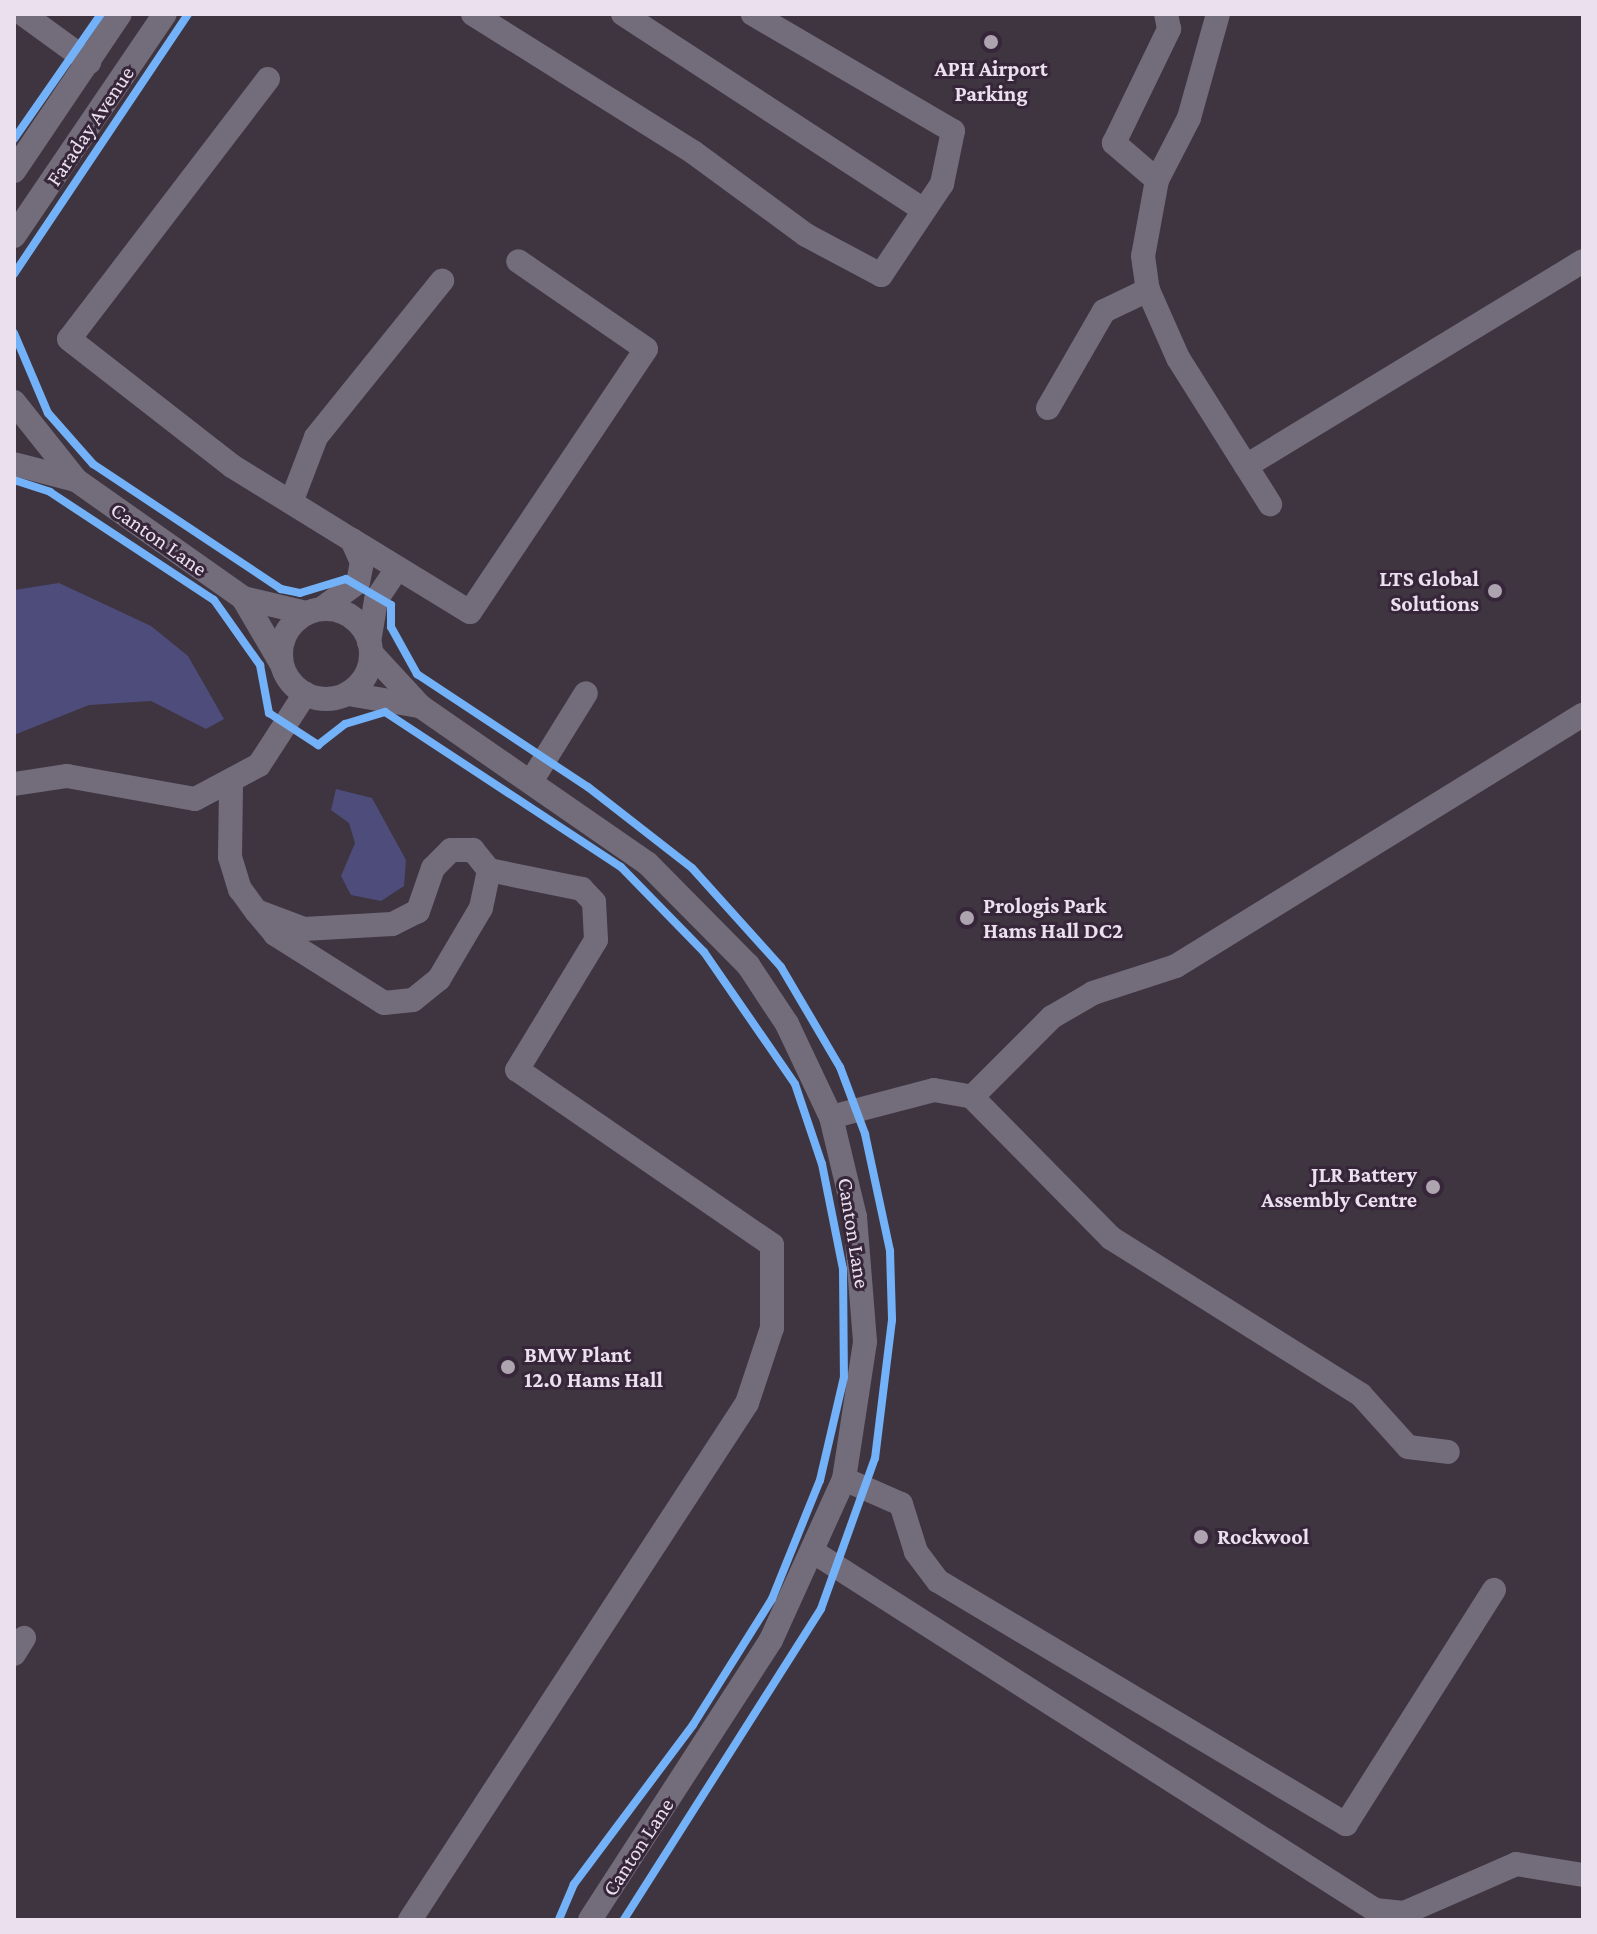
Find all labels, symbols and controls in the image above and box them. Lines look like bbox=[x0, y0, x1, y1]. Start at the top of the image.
marker: APH Airport Parking bbox=[982, 33, 1000, 51]
place label: APH Airport Parking bbox=[934, 55, 1048, 106]
street label: Faraday Avenue bbox=[40, 61, 140, 191]
street label: Canton Lane bbox=[106, 496, 212, 582]
place label: LTS Global Solutions bbox=[1379, 565, 1479, 616]
marker: LTS Global Solutions bbox=[1486, 582, 1504, 600]
place label: Prologis Park Hams Hall DC2 bbox=[983, 892, 1123, 944]
marker: Prologis Park Hams Hall DC2 bbox=[958, 909, 976, 927]
place label: JLR Battery Assembly Centre bbox=[1261, 1161, 1417, 1212]
street label: Canton Lane bbox=[832, 1176, 876, 1290]
marker: JLR Battery Assembly Centre bbox=[1424, 1178, 1442, 1196]
place label: BMW Plant 12.0 Hams Hall bbox=[524, 1341, 663, 1392]
marker: BMW Plant 12.0 Hams Hall bbox=[499, 1358, 517, 1376]
place label: Rockwool bbox=[1217, 1524, 1309, 1550]
marker: Rockwool bbox=[1192, 1528, 1210, 1546]
street label: Canton Lane bbox=[597, 1793, 679, 1901]

